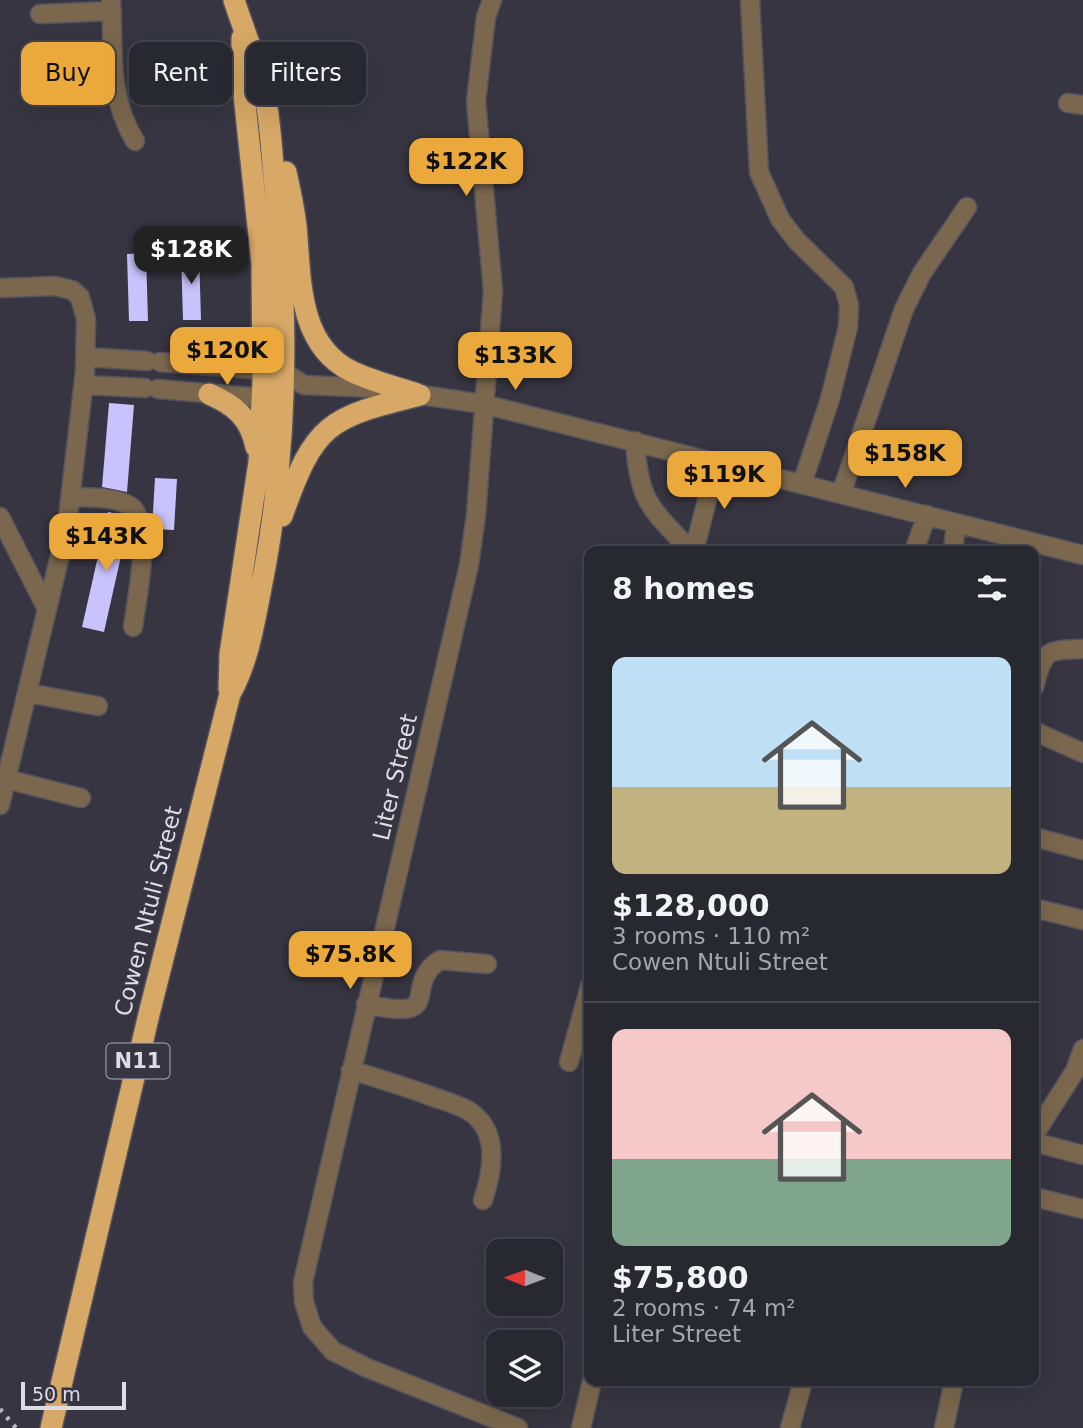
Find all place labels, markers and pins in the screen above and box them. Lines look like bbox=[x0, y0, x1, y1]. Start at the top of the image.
pin: $122K bbox=[417, 138, 515, 198]
pin: $128K bbox=[142, 226, 240, 286]
pin: $120K bbox=[178, 328, 276, 387]
pin: $133K bbox=[466, 332, 564, 392]
pin: $158K bbox=[856, 430, 954, 490]
pin: $119K bbox=[675, 452, 773, 511]
pin: $143K bbox=[57, 514, 155, 573]
pin: $75.8K bbox=[293, 932, 407, 991]

